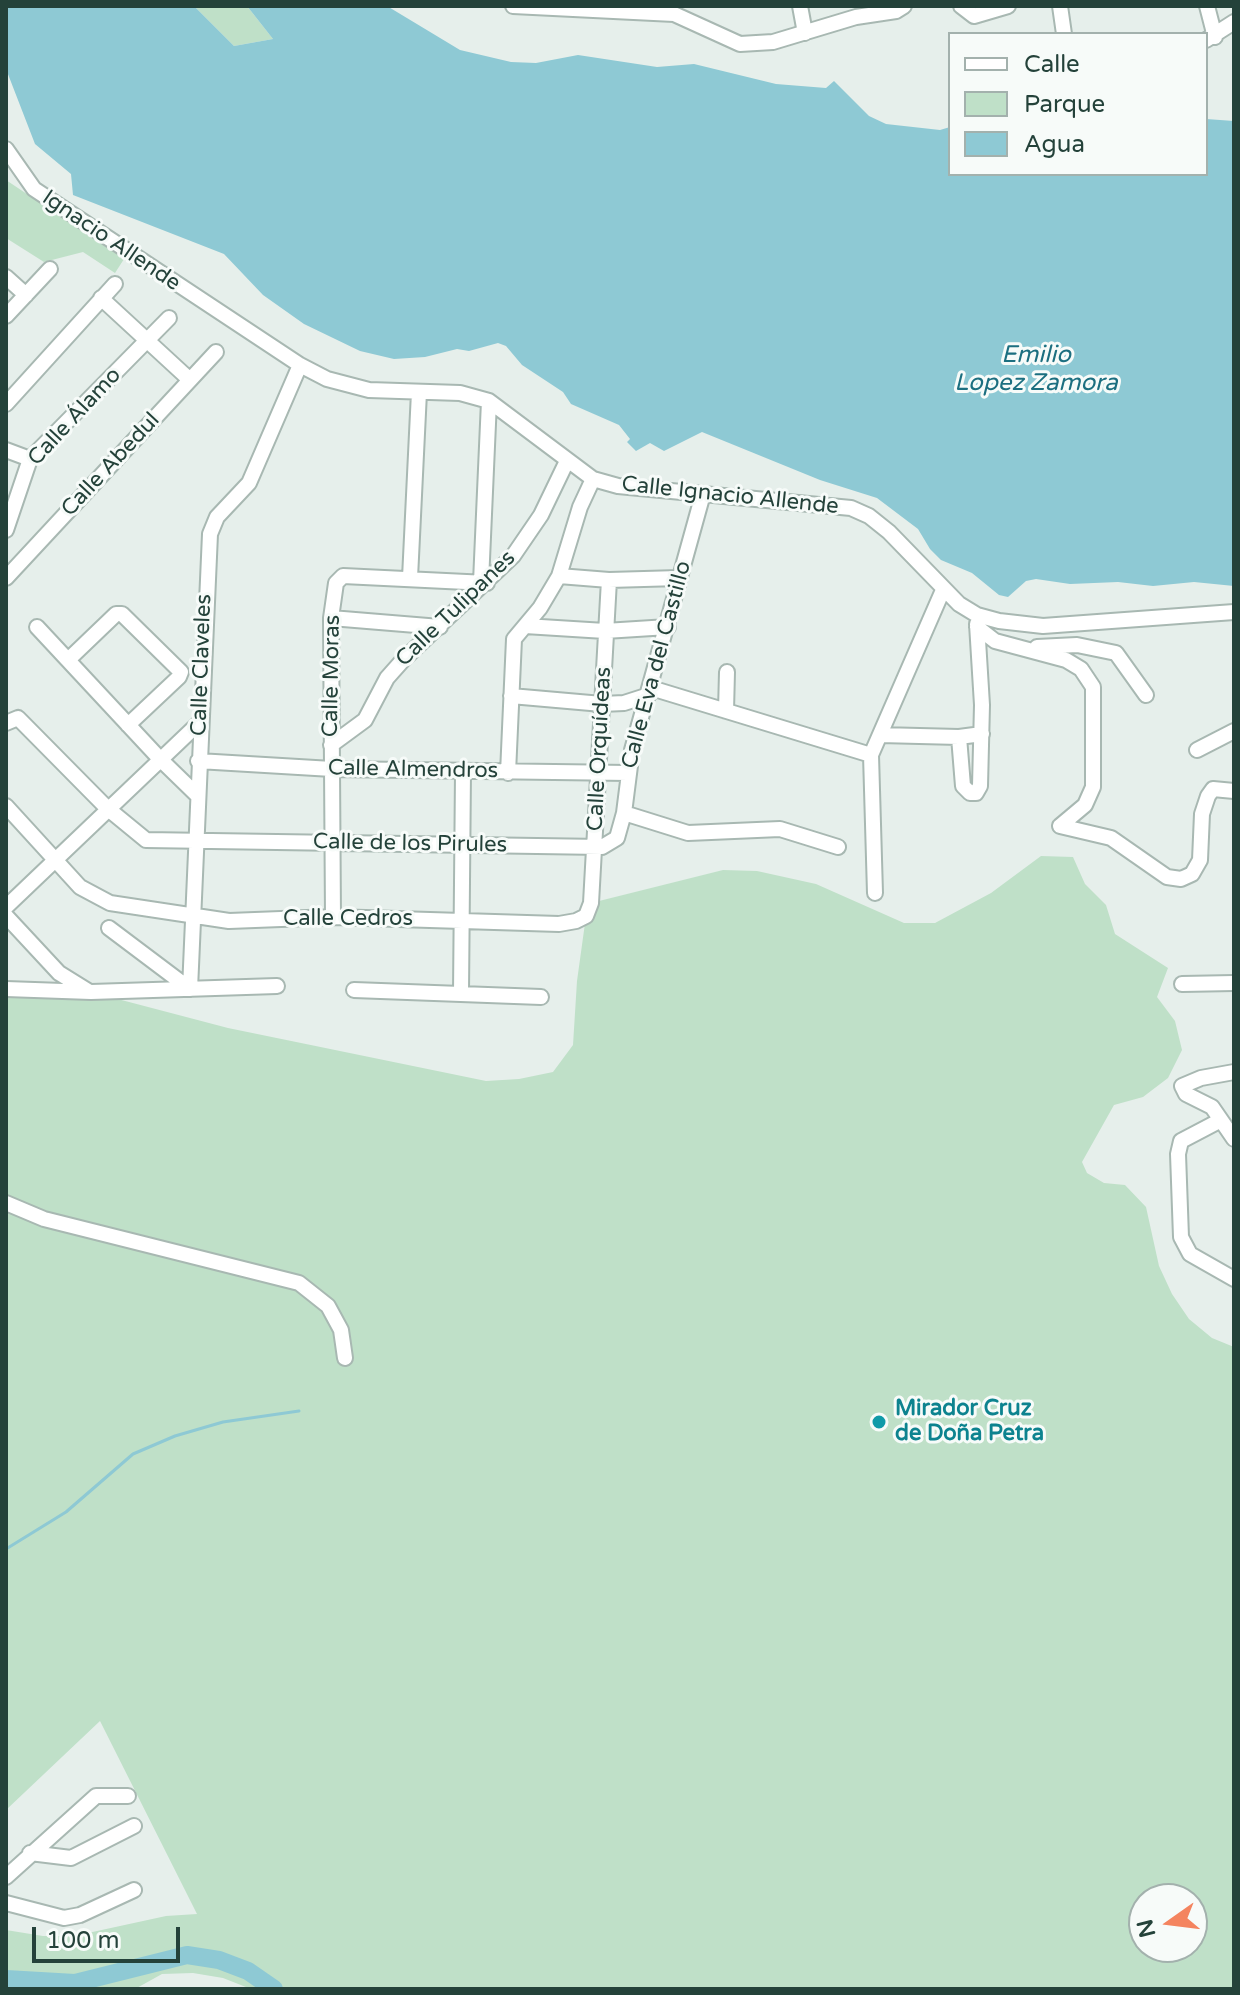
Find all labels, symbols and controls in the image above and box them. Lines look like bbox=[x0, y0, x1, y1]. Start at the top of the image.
legend bbox=[948, 32, 1208, 176]
text: Calle bbox=[1024, 50, 1080, 79]
text: Parque bbox=[1024, 90, 1105, 119]
text: Agua bbox=[1024, 130, 1085, 159]
street label: Ignacio Allende bbox=[37, 185, 185, 297]
water label: Emilio Lopez Zamora bbox=[954, 342, 1118, 398]
street label: Calle Álamo bbox=[23, 362, 127, 472]
street label: Calle Abedul bbox=[56, 408, 166, 522]
street label: Calle Ignacio Allende bbox=[620, 471, 840, 521]
street label: Calle Tulipanes bbox=[391, 545, 521, 673]
street label: Calle Eva del Castillo bbox=[617, 558, 697, 772]
street label: Calle Claveles bbox=[186, 594, 218, 736]
street label: Calle Moras bbox=[318, 615, 346, 737]
street label: Calle Orquídeas bbox=[583, 666, 617, 832]
street label: Calle Almendros bbox=[328, 755, 498, 785]
street label: Calle de los Pirules bbox=[313, 829, 507, 859]
street label: Calle Cedros bbox=[283, 906, 413, 932]
place label: Mirador Cruz de Doña Petra bbox=[895, 1396, 1044, 1448]
marker: Mirador Cruz de Doña Petra bbox=[870, 1413, 888, 1431]
north arrow bbox=[1128, 1883, 1208, 1963]
scale bar bbox=[36, 1911, 184, 1961]
text: N bbox=[1132, 1917, 1161, 1940]
text: 100 m bbox=[46, 1926, 120, 1955]

